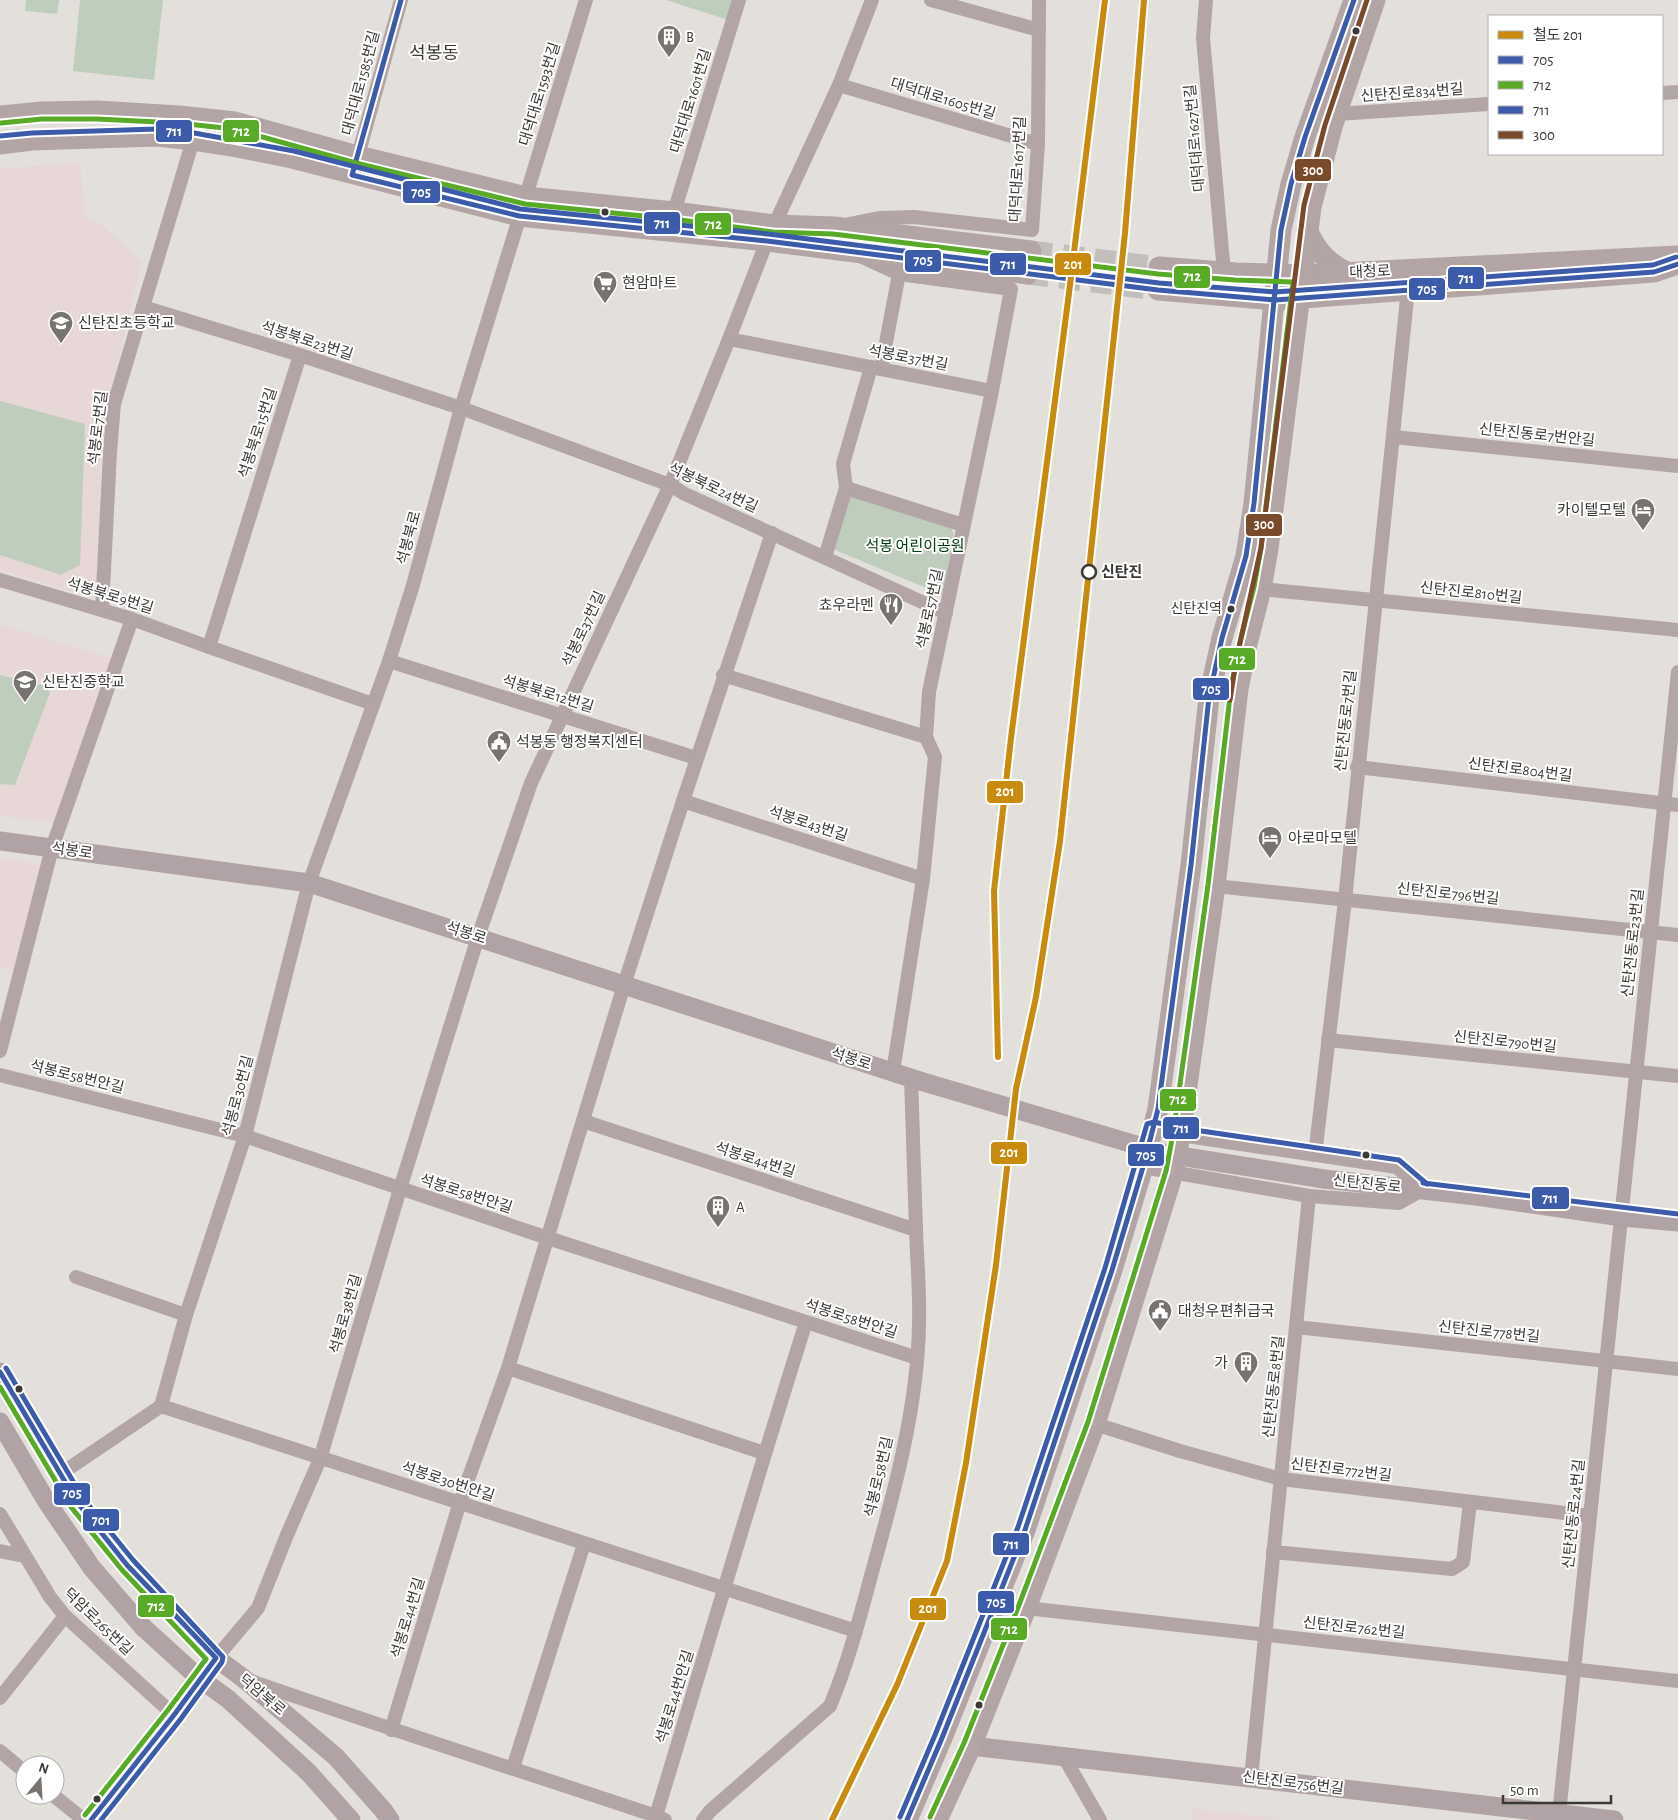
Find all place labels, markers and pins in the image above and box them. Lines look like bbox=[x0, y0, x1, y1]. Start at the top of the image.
building icon: B bbox=[656, 24, 682, 58]
unlabelled marker bbox=[1351, 26, 1361, 36]
place label: B bbox=[686, 30, 694, 45]
unlabelled marker bbox=[600, 207, 610, 217]
supermarket icon: 현암마트 bbox=[592, 270, 618, 304]
place label: 현암마트 bbox=[622, 274, 677, 291]
school or university icon: 신탄진초등학교 bbox=[48, 310, 74, 344]
place label: 신탄진초등학교 bbox=[78, 314, 175, 331]
hotel icon: 카이텔모텔 bbox=[1630, 497, 1656, 531]
place label: 카이텔모텔 bbox=[1557, 502, 1626, 518]
marker: 신탄진 bbox=[1081, 564, 1097, 580]
place label: 신탄진 bbox=[1101, 564, 1142, 580]
restaurant icon: 쵸우라멘 bbox=[878, 592, 904, 626]
place label: 쵸우라멘 bbox=[819, 597, 874, 613]
place label: 신탄진역 bbox=[1170, 601, 1222, 616]
marker: 신탄진역 bbox=[1226, 604, 1236, 614]
school or university icon: 신탄진중학교 bbox=[12, 669, 38, 703]
place label: 신탄진중학교 bbox=[42, 673, 125, 690]
public building icon: 석봉동 행정복지센터 bbox=[486, 729, 512, 763]
place label: 석봉동 행정복지센터 bbox=[516, 734, 643, 750]
hotel icon: 아로마모텔 bbox=[1257, 825, 1283, 859]
place label: 아로마모텔 bbox=[1288, 830, 1357, 846]
unlabelled marker bbox=[1361, 1150, 1371, 1160]
building icon: A bbox=[705, 1194, 731, 1228]
place label: A bbox=[736, 1200, 745, 1215]
public building icon: 대청우편취급국 bbox=[1147, 1298, 1173, 1332]
place label: 대청우편취급국 bbox=[1178, 1302, 1275, 1319]
building icon: 가 bbox=[1233, 1350, 1259, 1384]
place label: 가 bbox=[1214, 1355, 1228, 1371]
unlabelled marker bbox=[14, 1384, 24, 1394]
unlabelled marker bbox=[974, 1700, 984, 1710]
unlabelled marker bbox=[92, 1794, 102, 1804]

